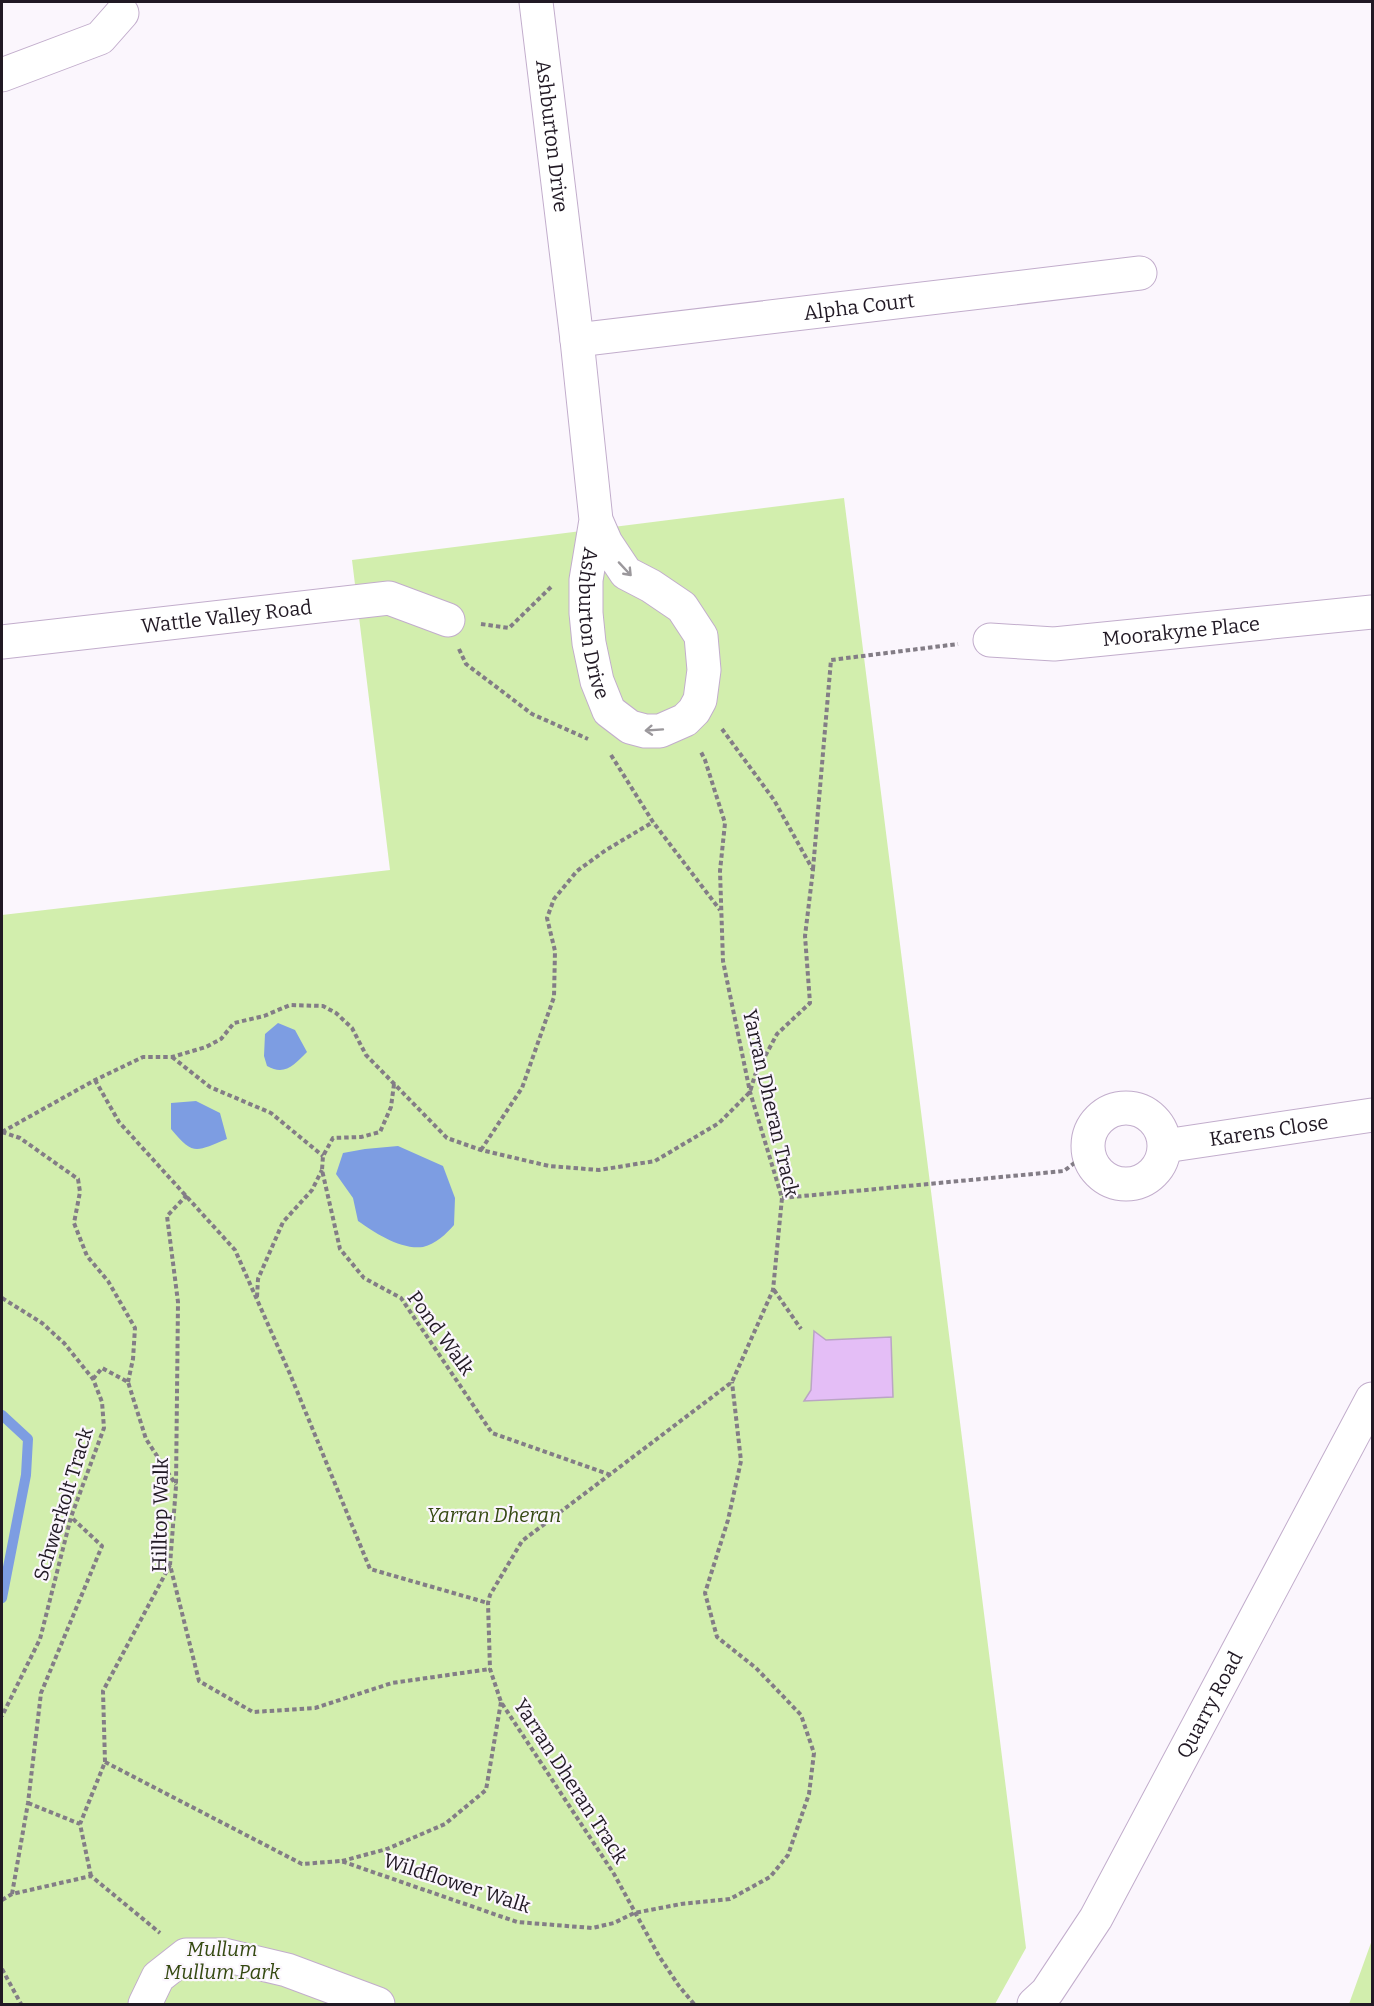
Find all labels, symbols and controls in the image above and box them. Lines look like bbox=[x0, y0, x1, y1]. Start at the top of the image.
street label: Ashburton Drive bbox=[531, 59, 573, 214]
street label: Alpha Court bbox=[802, 288, 916, 325]
street label: Ashburton Drive bbox=[574, 546, 615, 702]
one-way arrow bbox=[618, 562, 632, 577]
street label: Wattle Valley Road bbox=[140, 595, 313, 638]
street label: Moorakyne Place bbox=[1101, 611, 1261, 651]
one-way arrow bbox=[645, 725, 664, 736]
street label: Yarran Dheran Track bbox=[738, 1007, 804, 1200]
street label: Karens Close bbox=[1208, 1110, 1330, 1151]
street label: Pond Walk bbox=[402, 1286, 480, 1380]
street label: Schwerkolt Track bbox=[28, 1424, 98, 1584]
street label: Hilltop Walk bbox=[147, 1457, 173, 1573]
park label: Yarran Dheran bbox=[427, 1503, 561, 1527]
street label: Quarry Road bbox=[1171, 1647, 1248, 1762]
street label: Yarran Dheran Track bbox=[509, 1694, 634, 1868]
street label: Wildflower Walk bbox=[380, 1848, 534, 1918]
park label: Mullum Mullum Park bbox=[164, 1937, 280, 1984]

